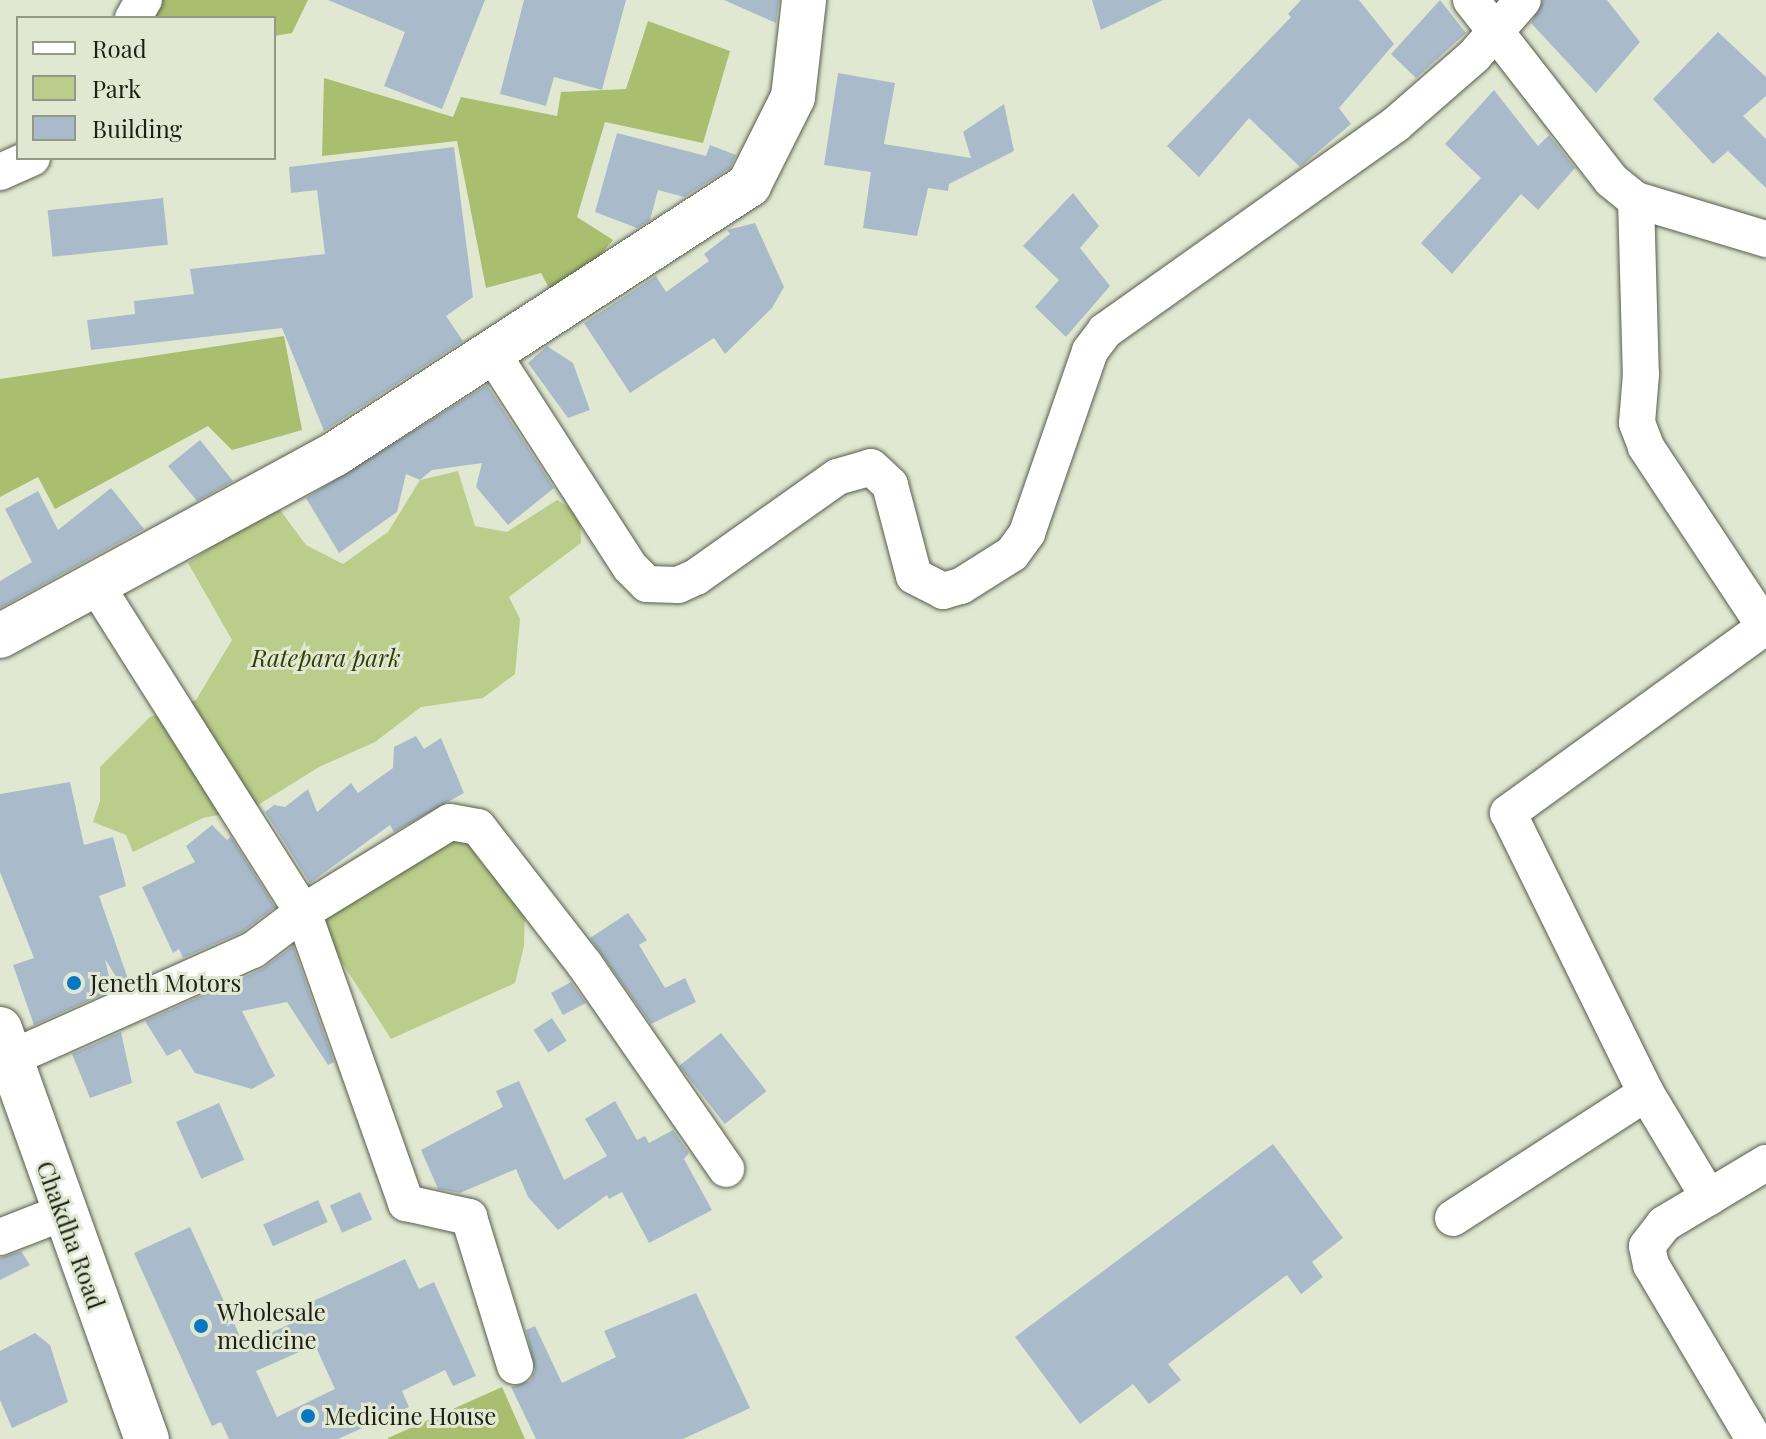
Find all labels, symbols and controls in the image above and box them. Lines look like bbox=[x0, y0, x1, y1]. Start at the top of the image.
legend bbox=[16, 16, 276, 160]
text: Road bbox=[92, 32, 147, 64]
text: Park bbox=[92, 72, 141, 104]
text: Building bbox=[92, 112, 182, 144]
park label: Ratepara park bbox=[251, 644, 401, 672]
place label: Jeneth Motors bbox=[90, 969, 241, 997]
marker: Jeneth Motors bbox=[65, 974, 83, 992]
street label: Chakdha Road bbox=[31, 1157, 111, 1313]
place label: Wholesale medicine bbox=[217, 1298, 326, 1354]
marker: Wholesale medicine bbox=[192, 1317, 210, 1335]
place label: Medicine House bbox=[324, 1402, 496, 1430]
marker: Medicine House bbox=[299, 1407, 317, 1425]

